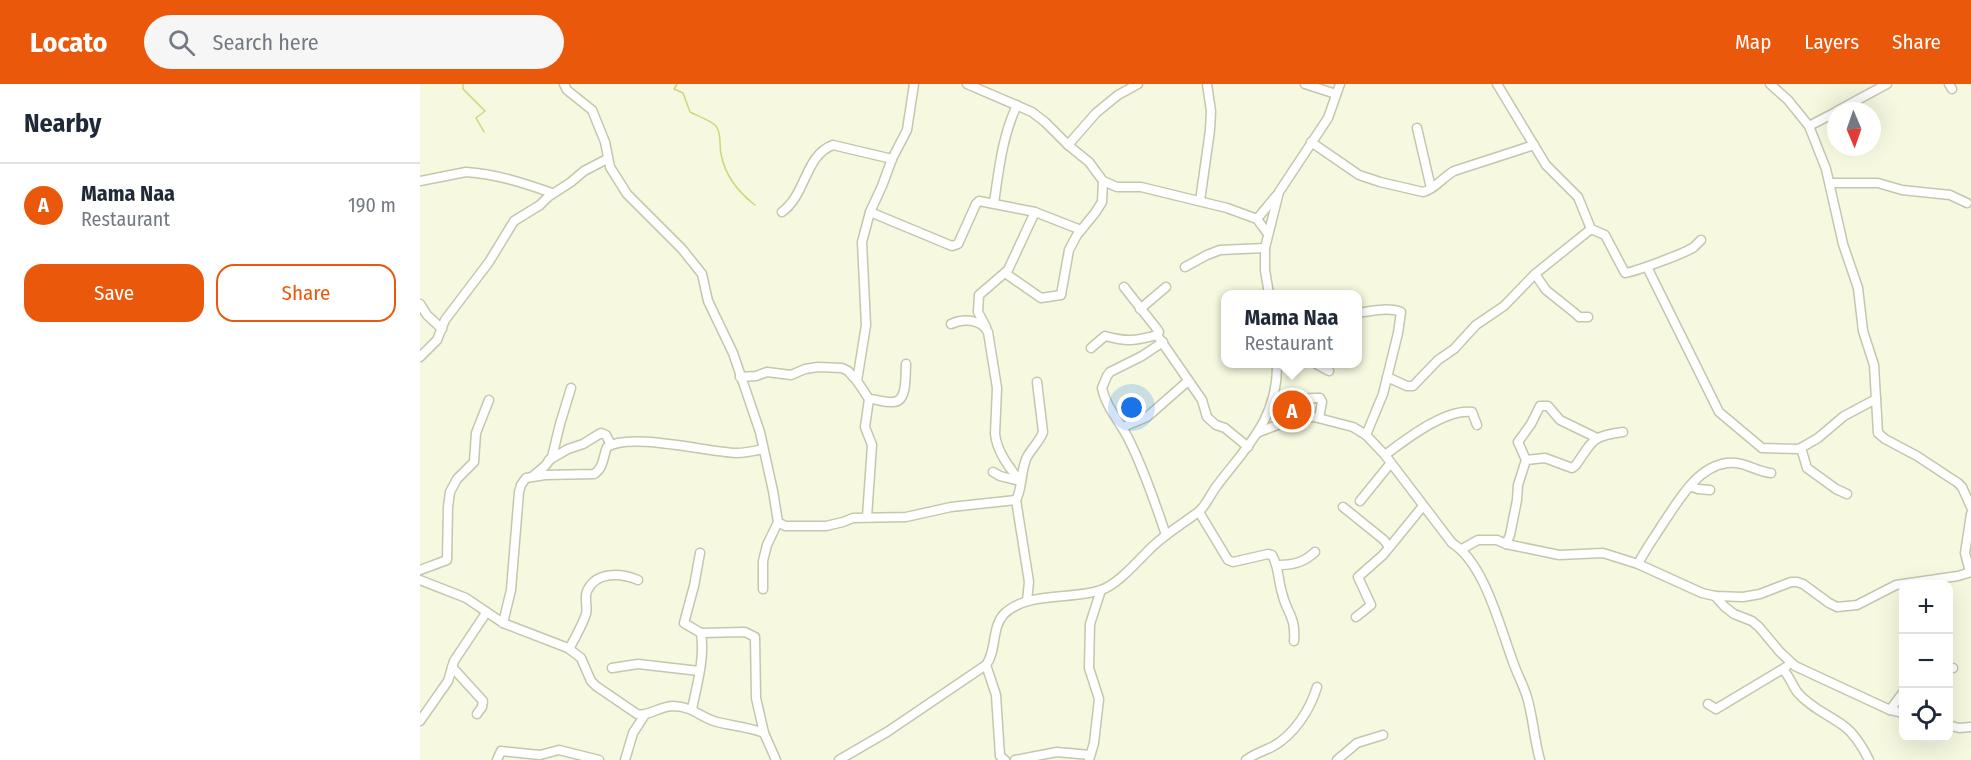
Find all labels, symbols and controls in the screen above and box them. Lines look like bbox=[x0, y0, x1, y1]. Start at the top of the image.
search box bbox=[144, 15, 564, 69]
text: Locato bbox=[30, 26, 108, 59]
icon: search bbox=[165, 26, 198, 59]
text: Search here bbox=[213, 29, 319, 56]
text: Map bbox=[1735, 29, 1771, 55]
text: Layers bbox=[1804, 29, 1859, 55]
text: Share bbox=[1892, 29, 1941, 55]
north arrow bbox=[1827, 102, 1881, 156]
text: Nearby bbox=[24, 108, 101, 139]
text: Mama Naa bbox=[81, 180, 175, 207]
text: A bbox=[38, 193, 49, 217]
text: 190 m bbox=[348, 193, 396, 217]
text: Restaurant bbox=[81, 207, 170, 231]
button: Save bbox=[24, 264, 204, 322]
button: Share bbox=[216, 264, 396, 322]
popup bbox=[1221, 290, 1362, 368]
text: Mama Naa bbox=[1244, 304, 1339, 331]
text: Restaurant bbox=[1244, 331, 1333, 355]
pin: A bbox=[1272, 388, 1312, 432]
your location bbox=[1117, 393, 1146, 422]
map controls bbox=[1899, 580, 1953, 742]
button: + bbox=[1899, 580, 1953, 634]
button: − bbox=[1899, 634, 1953, 688]
button: locate bbox=[1899, 688, 1953, 742]

